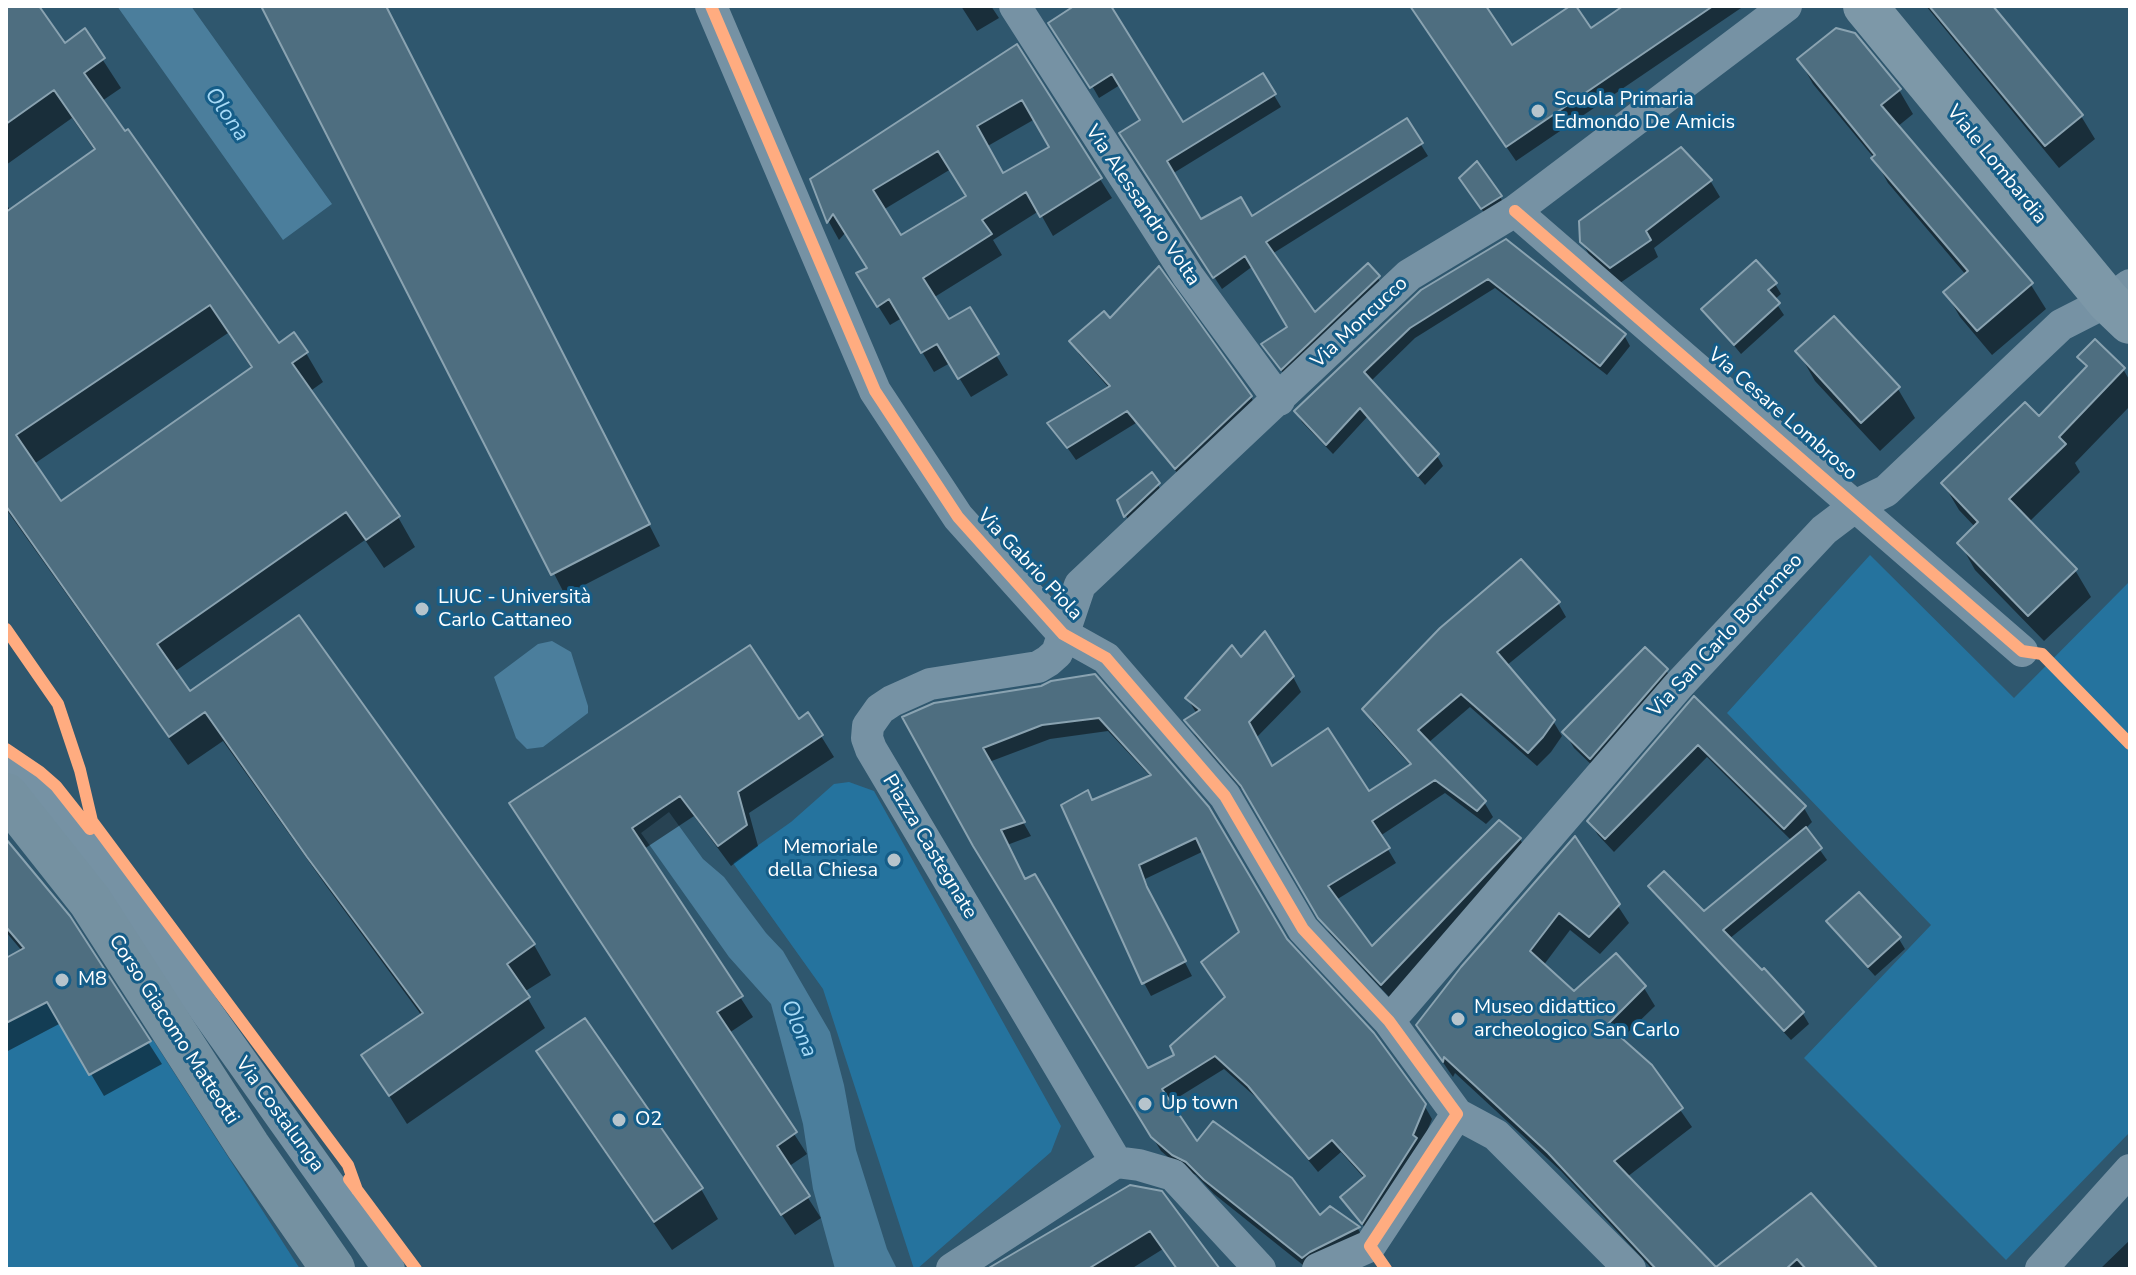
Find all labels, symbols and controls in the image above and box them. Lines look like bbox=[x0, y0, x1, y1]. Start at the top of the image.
water label: Olona bbox=[198, 83, 254, 147]
place label: Scuola Primaria Edmondo De Amicis bbox=[1554, 88, 1735, 135]
street label: Viale Lombardia bbox=[1941, 101, 2051, 229]
marker: Scuola Primaria Edmondo De Amicis bbox=[1529, 102, 1547, 120]
street label: Via Alessandro Volta bbox=[1079, 121, 1205, 291]
street label: Via Moncucco bbox=[1307, 272, 1413, 374]
street label: Via Cesare Lombroso bbox=[1702, 344, 1862, 486]
street label: Via Gabrio Piola bbox=[971, 504, 1087, 626]
street label: Via San Carlo Borromeo bbox=[1644, 549, 1808, 723]
place label: LIUC - Università Carlo Cattaneo bbox=[438, 586, 591, 633]
marker: LIUC - Università Carlo Cattaneo bbox=[413, 600, 431, 618]
street label: Piazza Castegnate bbox=[876, 771, 982, 923]
place label: Memoriale della Chiesa bbox=[768, 836, 878, 883]
marker: Memoriale della Chiesa bbox=[885, 851, 903, 869]
street label: Corso Giacomo Matteotti bbox=[103, 931, 243, 1129]
place label: M8 bbox=[78, 968, 107, 992]
marker: M8 bbox=[53, 971, 71, 989]
water label: Olona bbox=[774, 996, 822, 1062]
place label: Museo didattico archeologico San Carlo bbox=[1474, 996, 1680, 1043]
marker: Museo didattico archeologico San Carlo bbox=[1449, 1010, 1467, 1028]
street label: Via Costalunga bbox=[229, 1053, 329, 1177]
place label: Up town bbox=[1161, 1092, 1238, 1116]
marker: Up town bbox=[1136, 1095, 1154, 1113]
place label: O2 bbox=[635, 1108, 662, 1132]
marker: O2 bbox=[610, 1111, 628, 1129]

